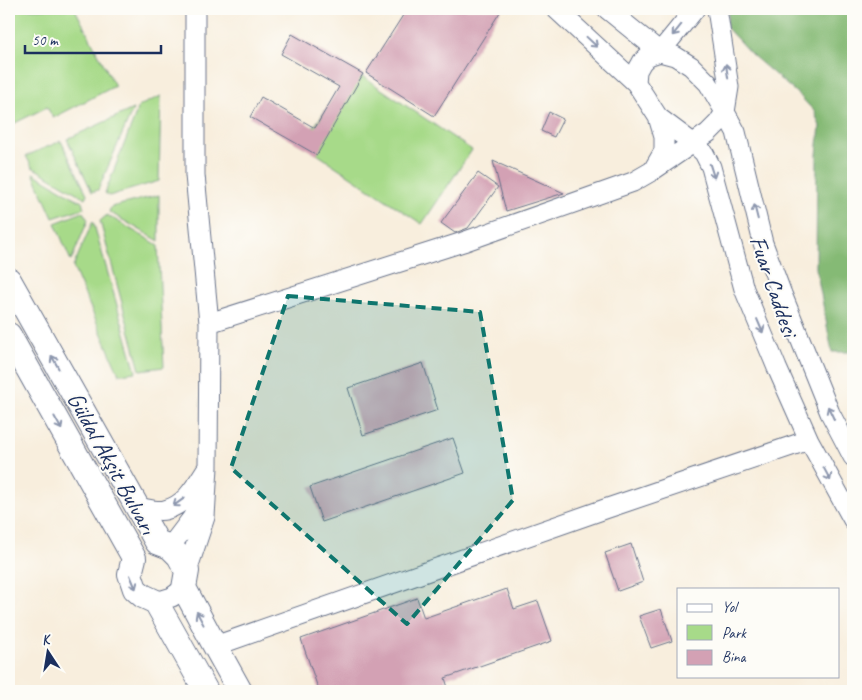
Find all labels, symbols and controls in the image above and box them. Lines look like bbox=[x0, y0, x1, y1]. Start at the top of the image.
scale bar bbox=[25, 22, 161, 54]
one-way arrow bbox=[672, 24, 683, 37]
text: 50 m bbox=[32, 31, 59, 50]
one-way arrow bbox=[585, 36, 598, 48]
one-way arrow bbox=[721, 63, 731, 79]
one-way arrow bbox=[707, 163, 717, 179]
one-way arrow bbox=[751, 205, 760, 221]
street label: Fuar Caddesi bbox=[743, 232, 806, 343]
one-way arrow bbox=[755, 318, 765, 333]
one-way arrow bbox=[50, 355, 59, 370]
street label: Güldal Akşit Bulvarı bbox=[61, 387, 164, 541]
one-way arrow bbox=[826, 406, 835, 421]
one-way arrow bbox=[54, 416, 64, 430]
one-way arrow bbox=[823, 466, 833, 481]
one-way arrow bbox=[173, 496, 186, 507]
one-way arrow bbox=[129, 574, 139, 589]
legend bbox=[677, 588, 840, 678]
text: Yol bbox=[722, 598, 739, 617]
one-way arrow bbox=[195, 611, 204, 626]
text: Park bbox=[722, 624, 747, 643]
north arrow bbox=[22, 628, 72, 678]
text: K bbox=[40, 630, 53, 649]
text: Bina bbox=[722, 648, 747, 667]

